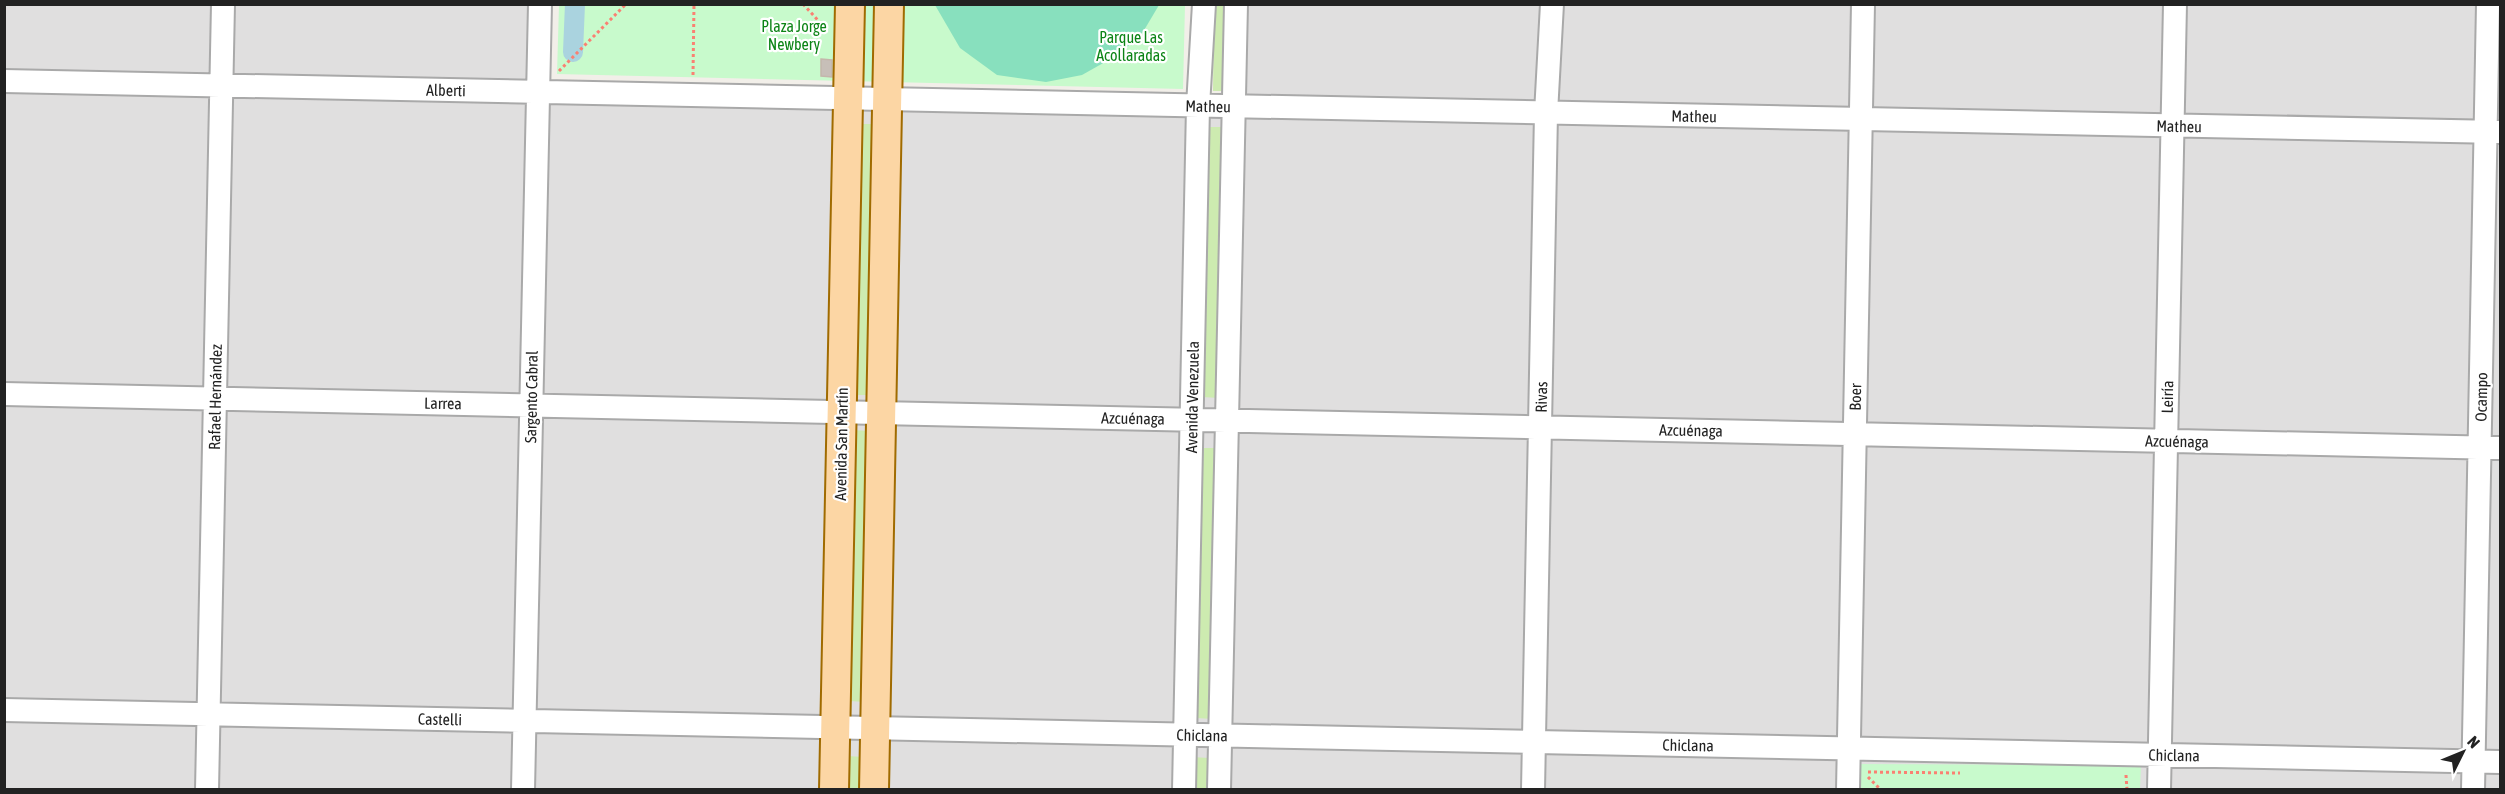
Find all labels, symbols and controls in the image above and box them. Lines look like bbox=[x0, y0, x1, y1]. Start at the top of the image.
park label: Plaza Jorge Newbery bbox=[761, 17, 827, 54]
park label: Parque Las Acollaradas bbox=[1096, 28, 1166, 64]
street label: Alberti bbox=[426, 81, 466, 99]
street label: Matheu bbox=[1185, 97, 1231, 115]
street label: Matheu bbox=[1671, 107, 1717, 125]
street label: Matheu bbox=[2156, 117, 2202, 135]
street label: Avenida Venezuela bbox=[1182, 341, 1202, 453]
street label: Rafael Hernández bbox=[205, 344, 225, 450]
street label: Sargento Cabral bbox=[521, 350, 542, 443]
street label: Ocampo bbox=[2472, 372, 2491, 422]
street label: Leiría bbox=[2158, 380, 2176, 414]
street label: Rivas bbox=[1532, 381, 1550, 413]
street label: Boer bbox=[1846, 383, 1864, 411]
street label: Avenida San Martín bbox=[831, 387, 851, 501]
street label: Larrea bbox=[424, 394, 462, 412]
street label: Azcuénaga bbox=[1101, 408, 1165, 429]
street label: Azcuénaga bbox=[1659, 420, 1723, 441]
street label: Azcuénaga bbox=[2145, 431, 2209, 452]
street label: Castelli bbox=[418, 710, 462, 728]
north arrow bbox=[2433, 722, 2493, 782]
street label: Chiclana bbox=[1176, 726, 1228, 744]
text: N bbox=[2464, 732, 2484, 751]
street label: Chiclana bbox=[1662, 736, 1714, 754]
street label: Chiclana bbox=[2148, 746, 2200, 764]

